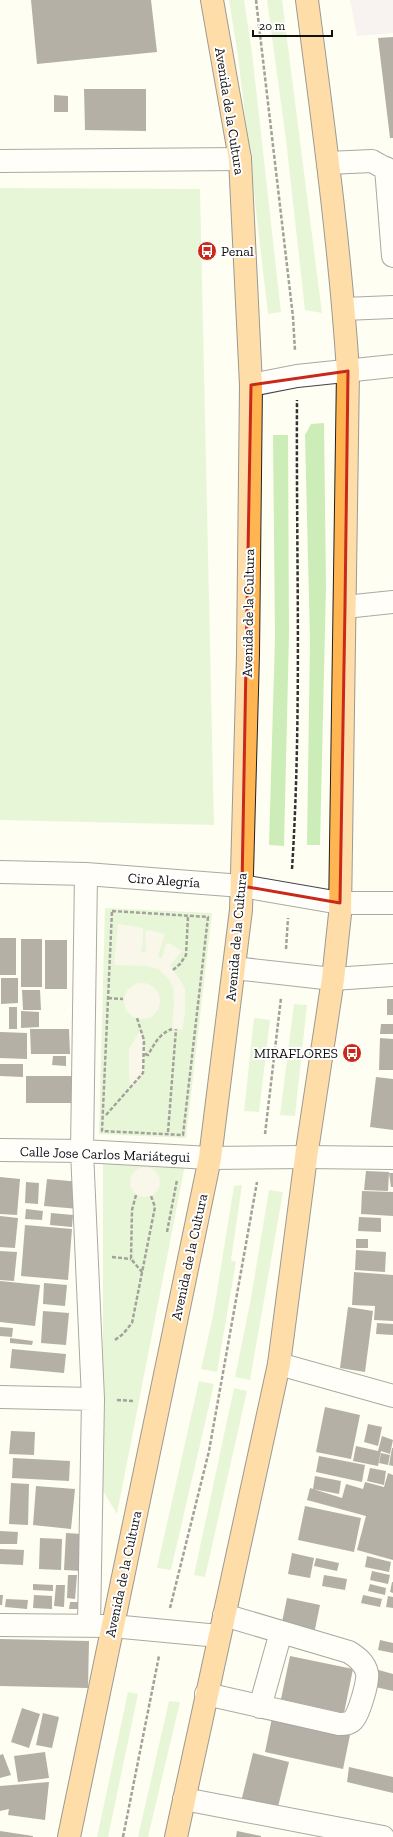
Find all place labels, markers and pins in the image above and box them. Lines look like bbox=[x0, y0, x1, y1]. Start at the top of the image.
bus stop icon: Penal bbox=[196, 240, 218, 262]
place label: Penal bbox=[221, 243, 254, 260]
bus stop icon: MIRAFLORES bbox=[341, 1042, 363, 1064]
place label: MIRAFLORES bbox=[254, 1045, 338, 1062]

